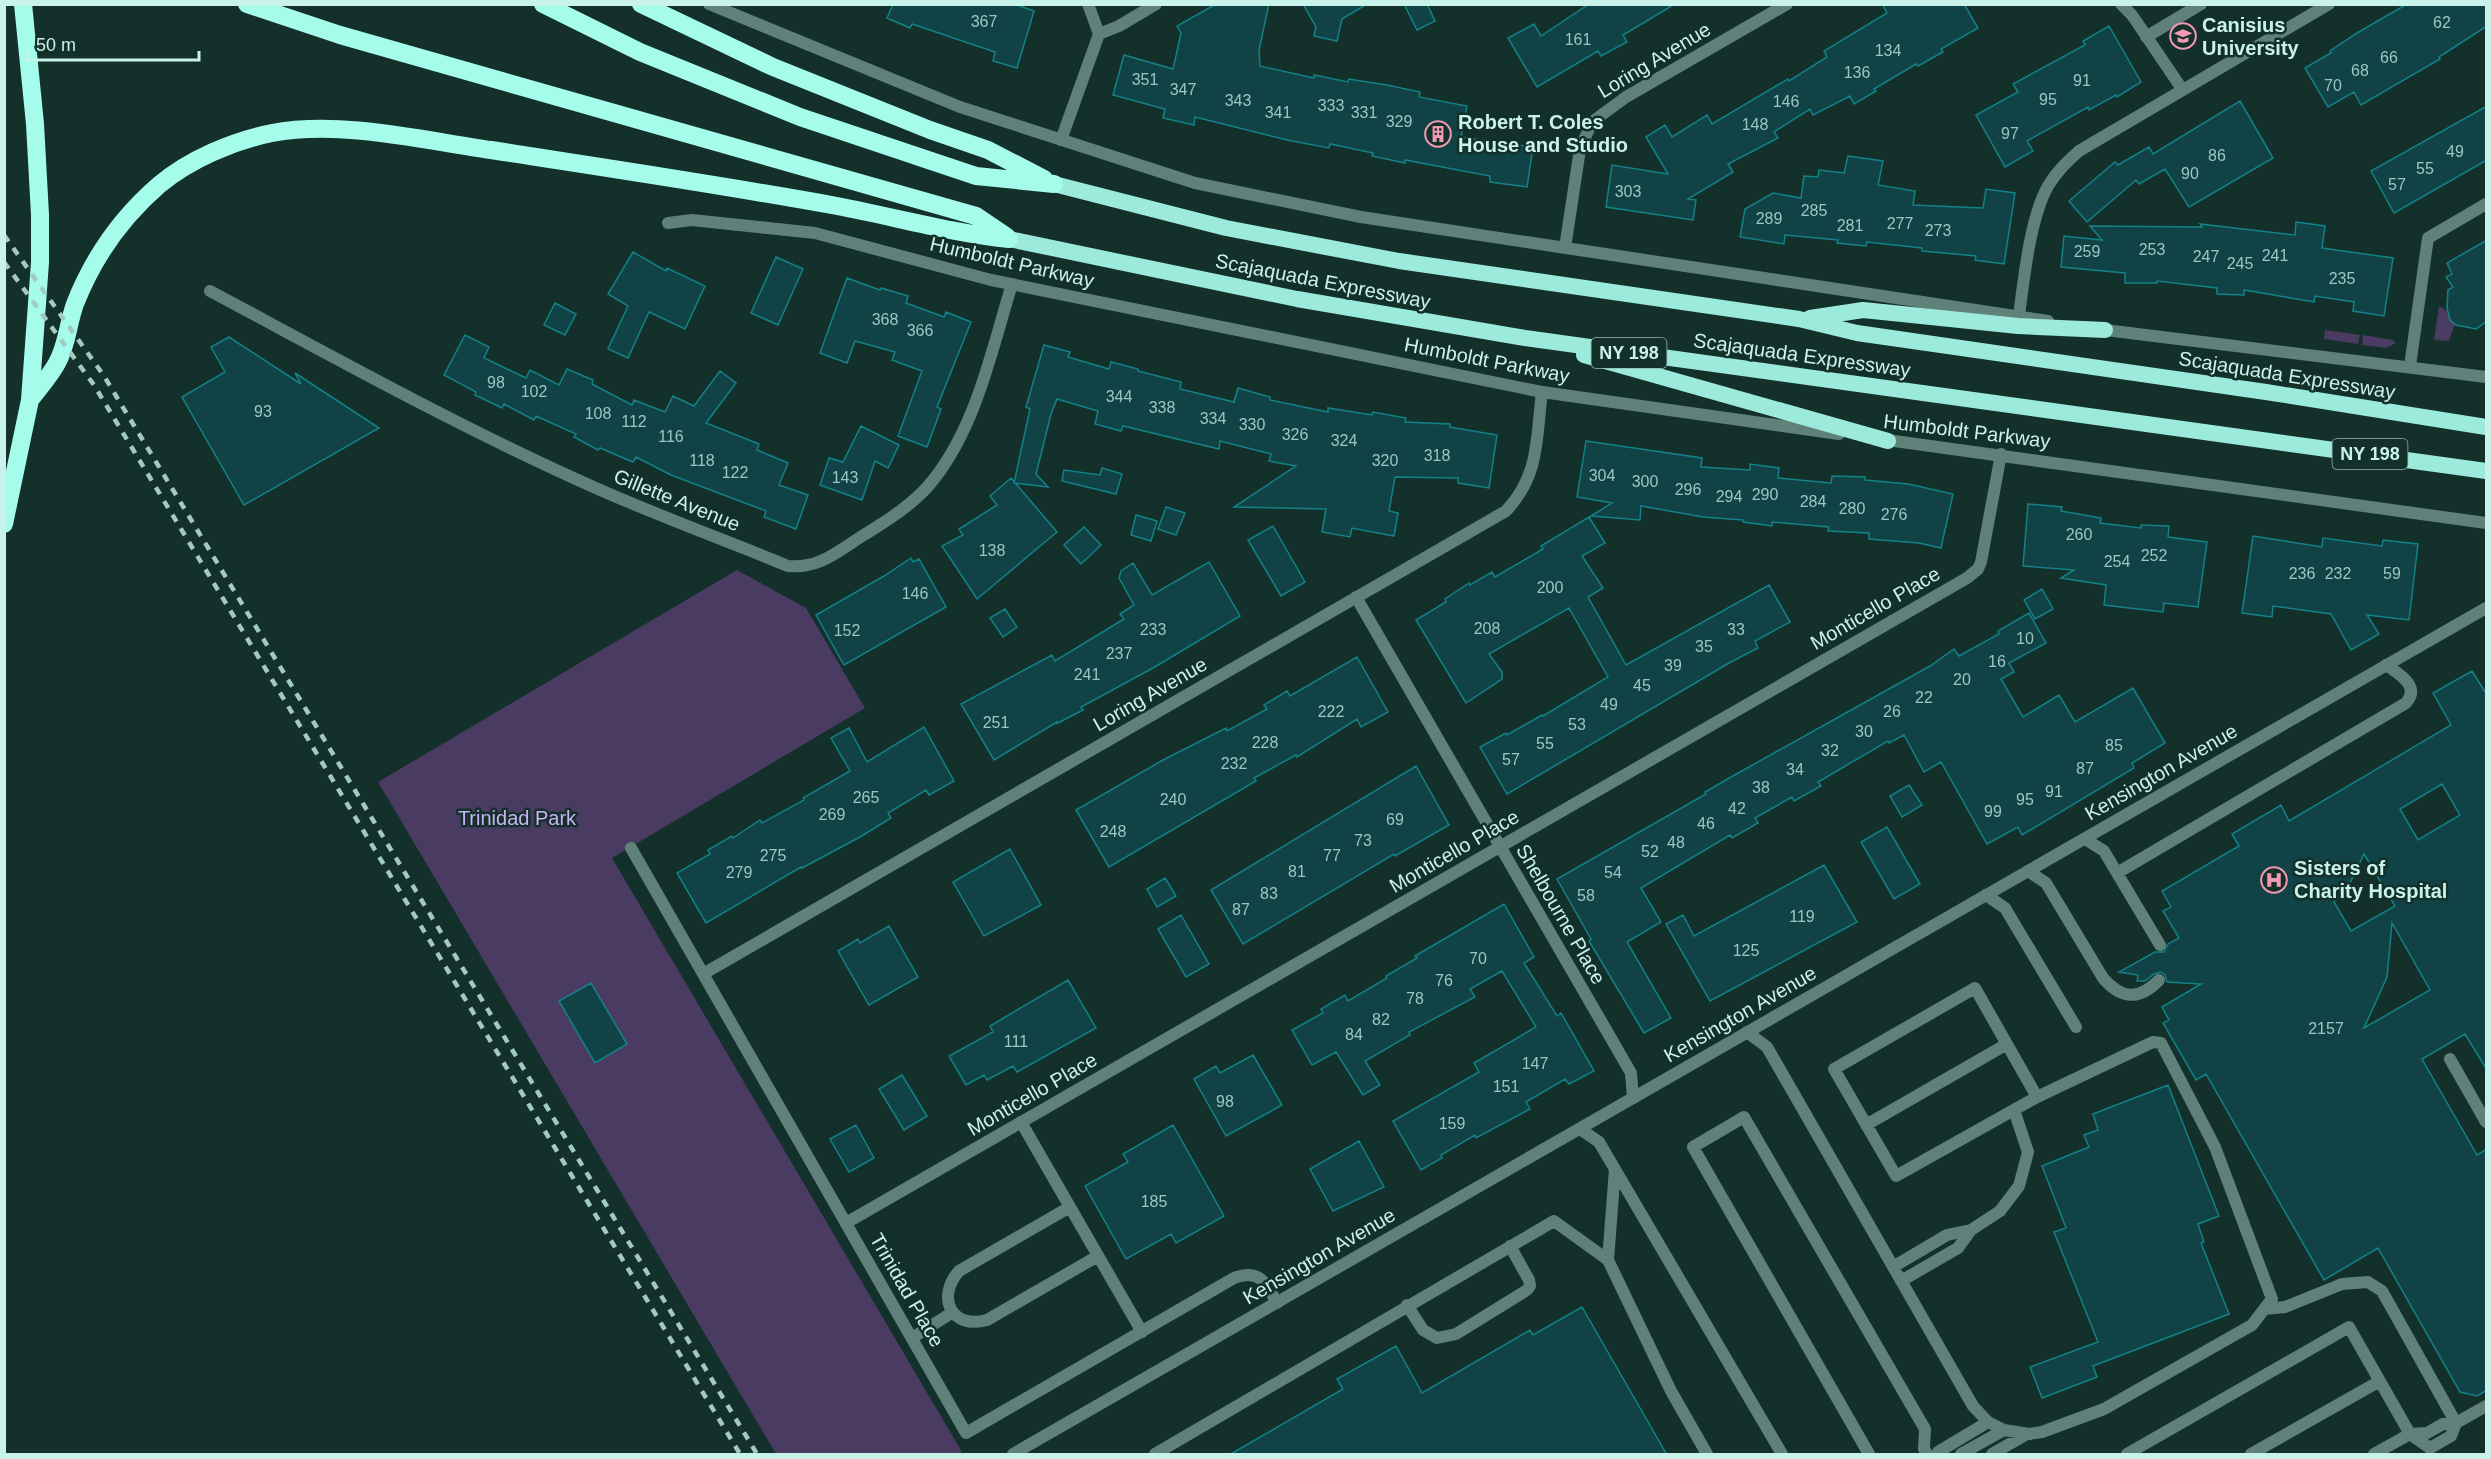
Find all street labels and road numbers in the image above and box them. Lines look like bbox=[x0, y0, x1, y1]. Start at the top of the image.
street label: Loring Avenue bbox=[1594, 18, 1714, 102]
street label: Humboldt Parkway bbox=[928, 232, 1096, 292]
street label: Scajaquada Expressway bbox=[1213, 249, 1433, 313]
street label: Scajaquada Expressway bbox=[1692, 329, 1912, 381]
street label: Humboldt Parkway bbox=[1403, 333, 1571, 387]
road number: NY 198 bbox=[1592, 338, 1666, 368]
street label: Scajaquada Expressway bbox=[2177, 347, 2397, 403]
street label: Humboldt Parkway bbox=[1882, 410, 2052, 452]
road number: NY 198 bbox=[2332, 439, 2408, 469]
street label: Gillette Avenue bbox=[611, 465, 743, 535]
street label: Monticello Place bbox=[1806, 562, 1944, 654]
street label: Loring Avenue bbox=[1089, 653, 1211, 735]
street label: Kensington Avenue bbox=[2081, 719, 2241, 825]
street label: Monticello Place bbox=[1385, 805, 1523, 897]
street label: Shelbourne Place bbox=[1512, 840, 1610, 988]
street label: Kensington Avenue bbox=[1660, 961, 1820, 1067]
street label: Monticello Place bbox=[963, 1048, 1101, 1140]
street label: Kensington Avenue bbox=[1239, 1203, 1399, 1309]
street label: Trinidad Place bbox=[866, 1229, 948, 1351]

